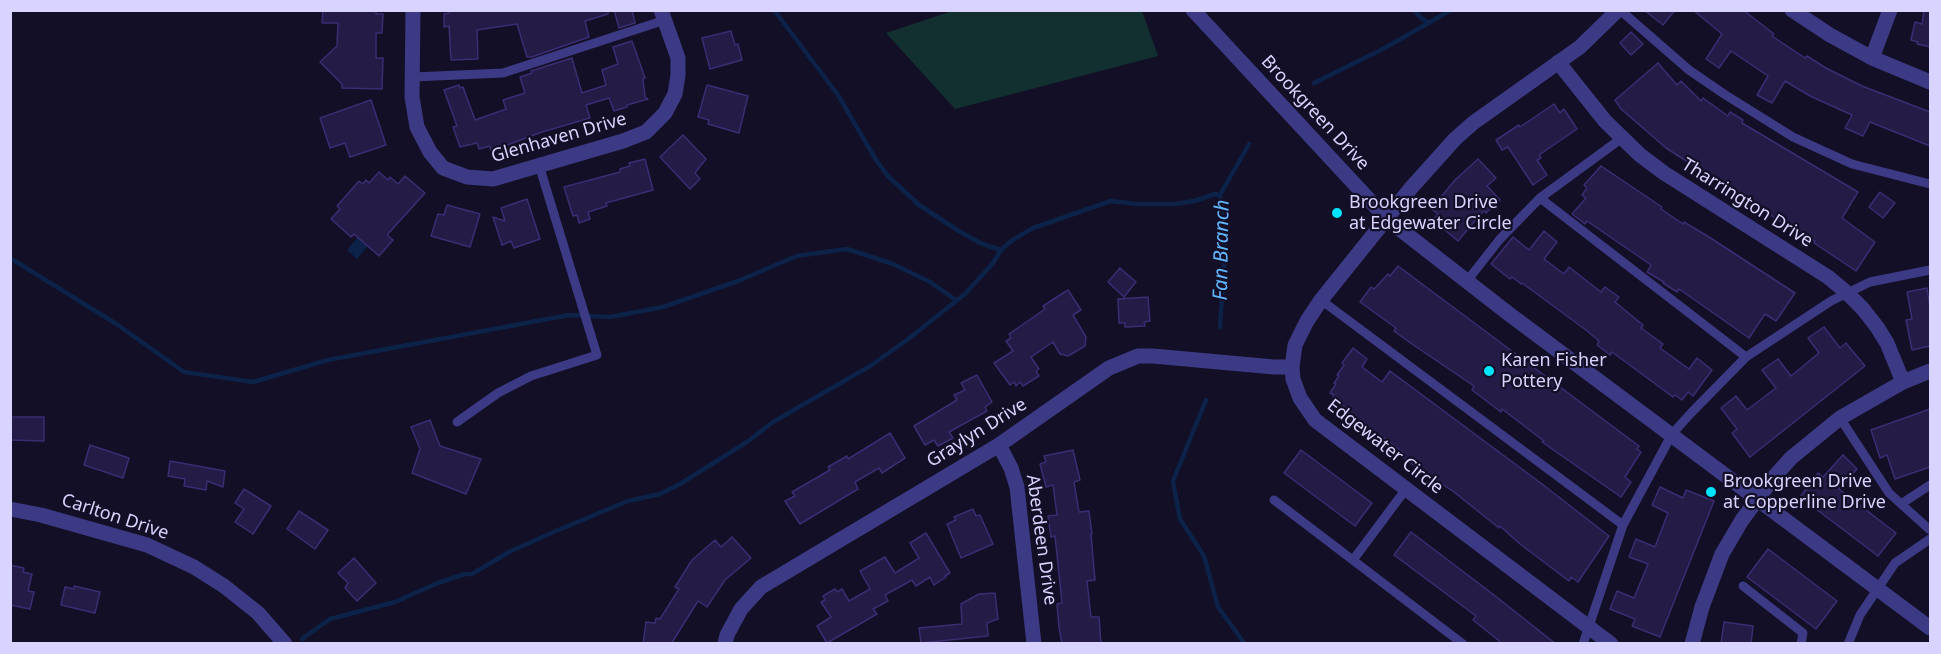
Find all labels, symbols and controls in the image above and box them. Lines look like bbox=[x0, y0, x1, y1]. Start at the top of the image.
street label: Brookgreen Drive bbox=[1256, 51, 1374, 175]
street label: Glenhaven Drive bbox=[489, 108, 629, 168]
street label: Tharrington Drive bbox=[1677, 154, 1817, 252]
place label: Brookgreen Drive at Edgewater Circle bbox=[1349, 192, 1512, 234]
water label: Fan Branch bbox=[1209, 199, 1235, 301]
marker: Brookgreen Drive at Edgewater Circle bbox=[1330, 206, 1344, 220]
place label: Karen Fisher Pottery bbox=[1501, 350, 1607, 392]
marker: Karen Fisher Pottery bbox=[1482, 364, 1496, 378]
street label: Graylyn Drive bbox=[923, 394, 1031, 472]
street label: Edgewater Circle bbox=[1323, 395, 1447, 499]
place label: Brookgreen Drive at Copperline Drive bbox=[1723, 471, 1886, 514]
street label: Aberdeen Drive bbox=[1021, 473, 1061, 607]
marker: Brookgreen Drive at Copperline Drive bbox=[1704, 485, 1718, 499]
street label: Carlton Drive bbox=[59, 490, 171, 544]

